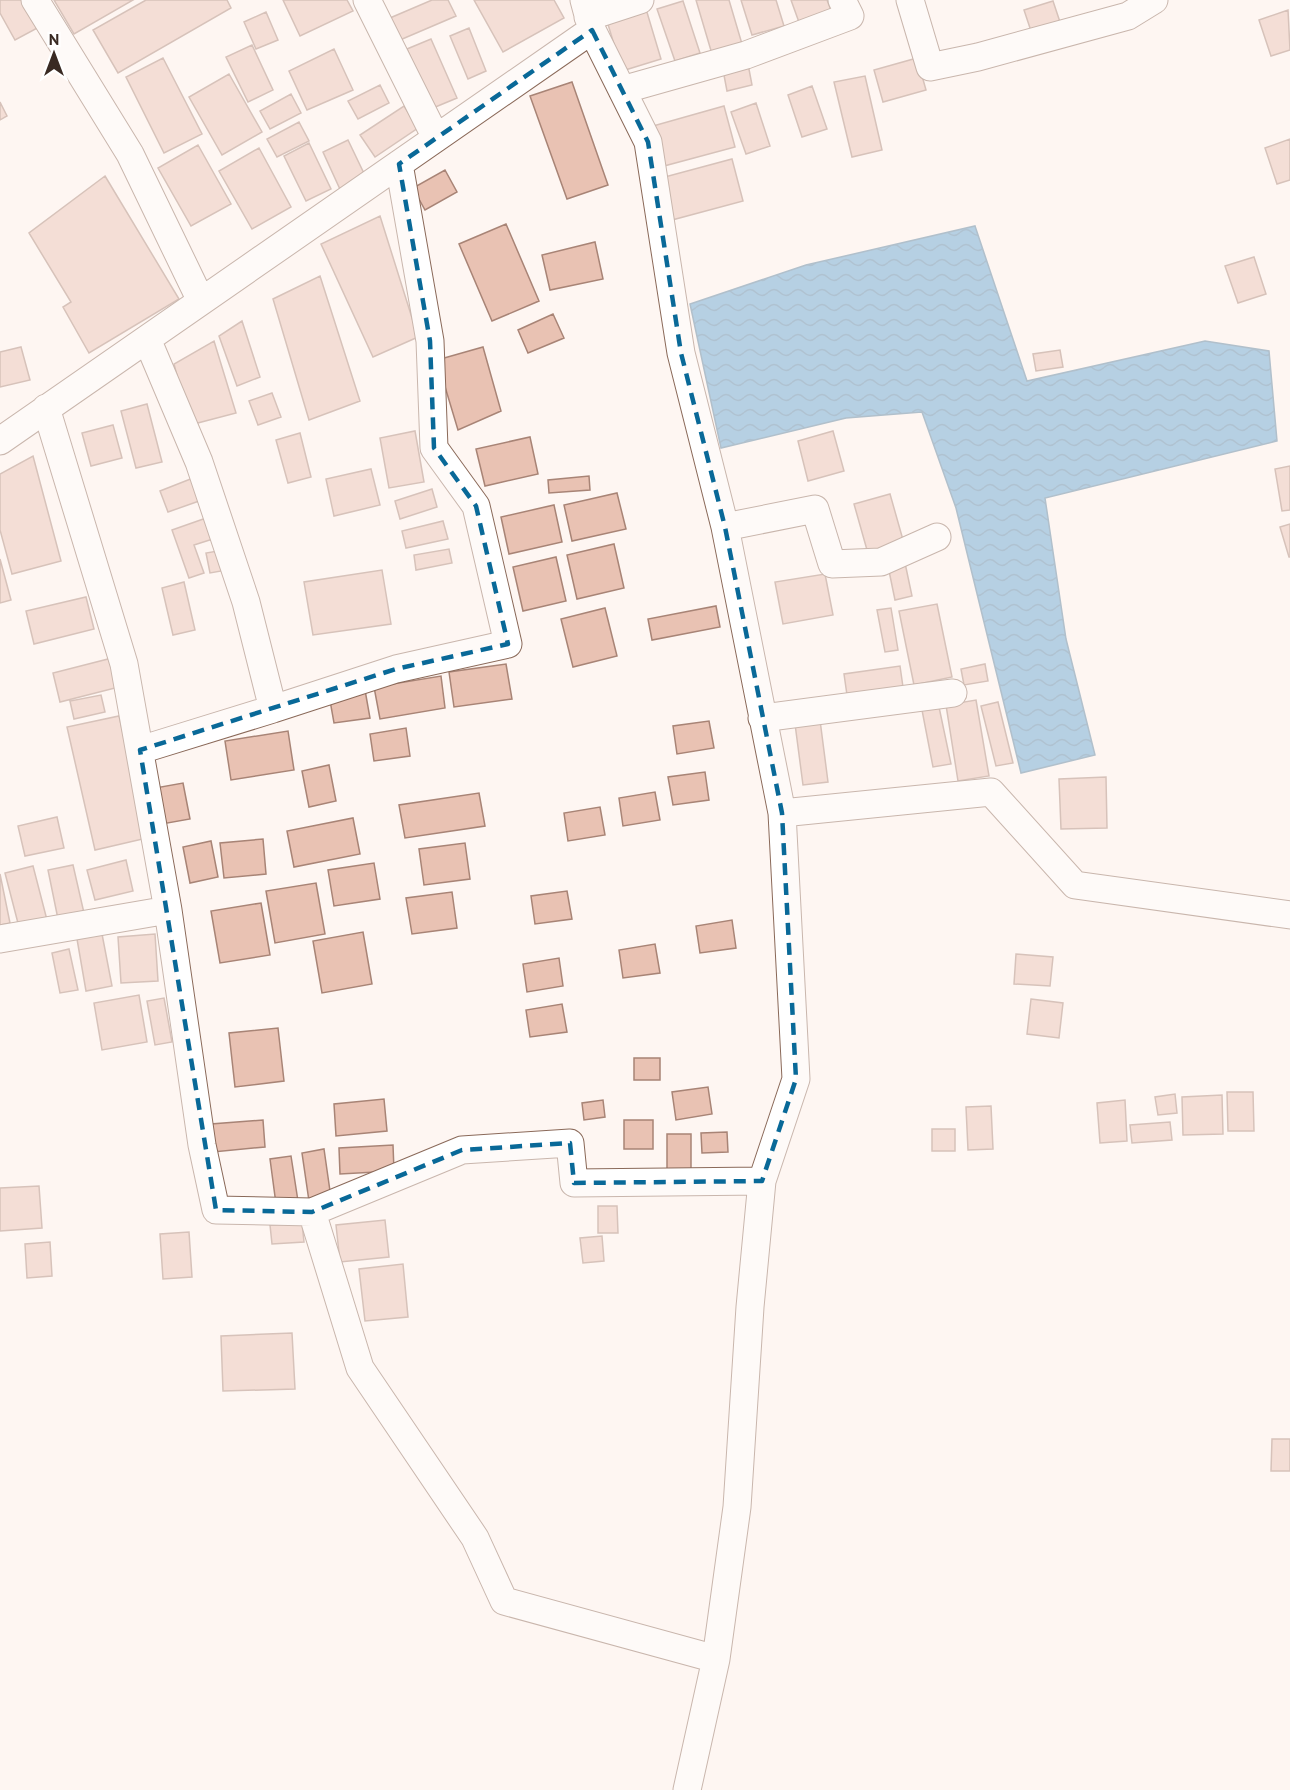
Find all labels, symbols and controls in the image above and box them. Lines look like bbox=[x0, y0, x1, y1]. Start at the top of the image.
north arrow bbox=[24, 24, 84, 84]
text: N bbox=[49, 29, 59, 49]

